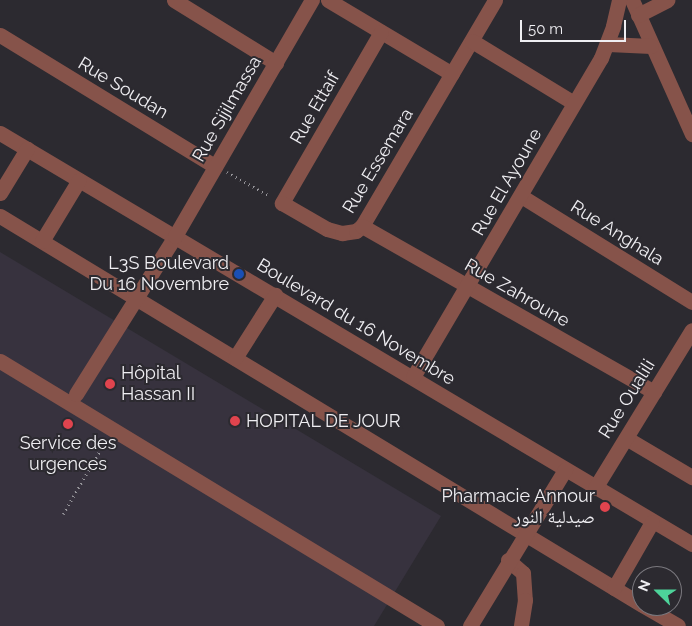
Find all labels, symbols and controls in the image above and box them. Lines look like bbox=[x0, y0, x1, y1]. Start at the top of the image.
scale bar bbox=[522, 10, 628, 42]
text: 50 m bbox=[528, 20, 563, 38]
street label: Rue Sijilmassa bbox=[188, 52, 266, 166]
street label: Rue Soudan bbox=[74, 53, 172, 123]
street label: Rue Ettaif bbox=[286, 68, 344, 148]
street label: Rue Essemara bbox=[338, 105, 418, 217]
street label: Rue El Ayoune bbox=[467, 124, 547, 240]
street label: Rue Anghala bbox=[566, 196, 668, 270]
place label: L3S Boulevard Du 16 Novembre bbox=[89, 253, 229, 296]
street label: Boulevard du 16 Novembre bbox=[253, 254, 459, 390]
street label: Rue Zahroune bbox=[461, 254, 573, 332]
marker: L3S Boulevard Du 16 Novembre bbox=[233, 268, 245, 280]
street label: Rue Oualili bbox=[594, 355, 660, 443]
place label: Hôpital Hassan II bbox=[121, 363, 195, 406]
marker: Hôpital Hassan II bbox=[103, 377, 117, 391]
place label: HOPITAL DE JOUR bbox=[246, 410, 401, 432]
marker: HOPITAL DE JOUR bbox=[228, 414, 242, 428]
marker: Service des urgences bbox=[61, 417, 75, 431]
place label: Service des urgences bbox=[20, 433, 116, 476]
place label: Pharmacie Annour صيدلية النور bbox=[441, 486, 595, 528]
marker: Pharmacie Annour صيدلية النور bbox=[599, 501, 611, 513]
north arrow bbox=[632, 566, 682, 616]
text: N bbox=[635, 578, 653, 594]

